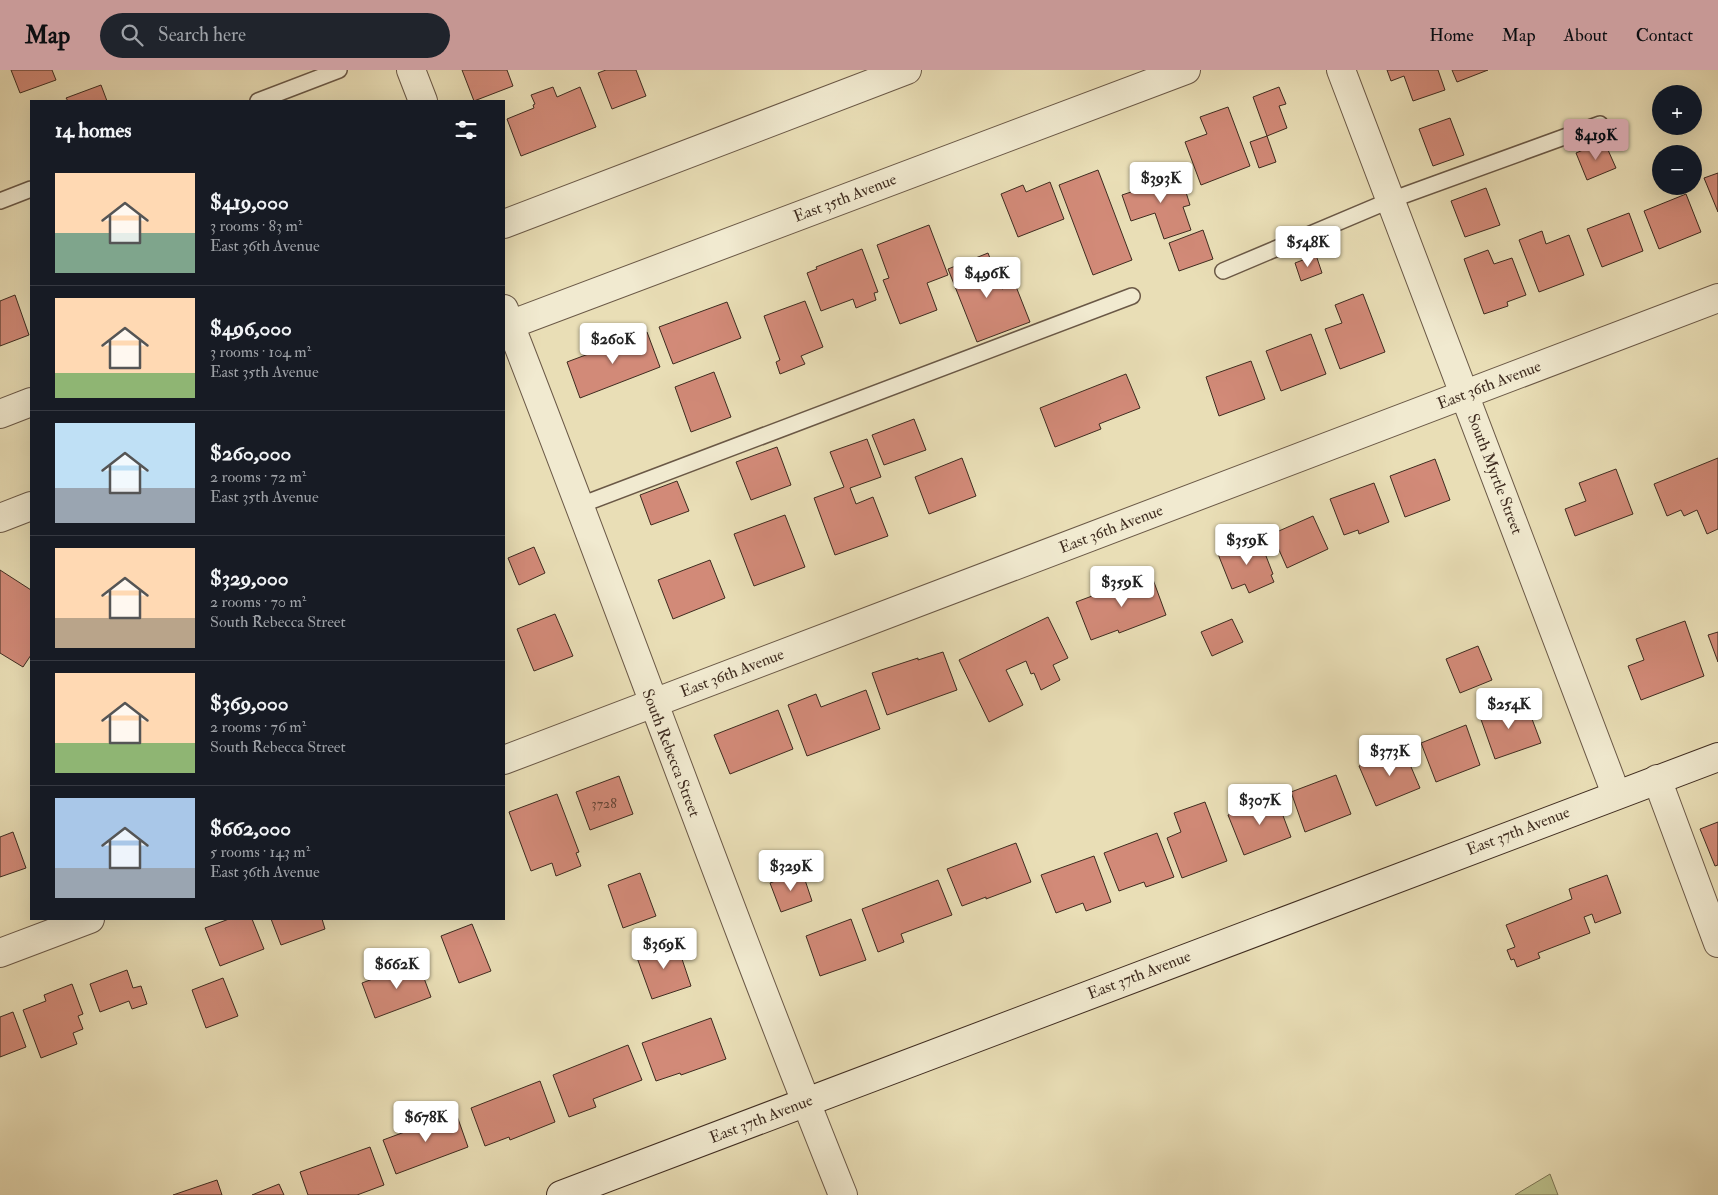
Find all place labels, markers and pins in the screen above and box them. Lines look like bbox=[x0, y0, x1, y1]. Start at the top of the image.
pin: $419K bbox=[1561, 118, 1631, 161]
pin: $393K bbox=[1126, 162, 1196, 204]
pin: $548K bbox=[1273, 226, 1343, 268]
pin: $496K bbox=[952, 256, 1022, 299]
pin: $260K bbox=[578, 322, 648, 365]
pin: $359K bbox=[1212, 524, 1282, 566]
pin: $359K bbox=[1087, 566, 1157, 608]
pin: $254K bbox=[1474, 688, 1544, 730]
pin: $373K bbox=[1355, 734, 1425, 777]
pin: $307K bbox=[1225, 784, 1295, 826]
pin: $329K bbox=[756, 850, 826, 892]
pin: $369K bbox=[629, 928, 699, 970]
pin: $662K bbox=[362, 948, 432, 990]
pin: $678K bbox=[391, 1100, 461, 1143]

